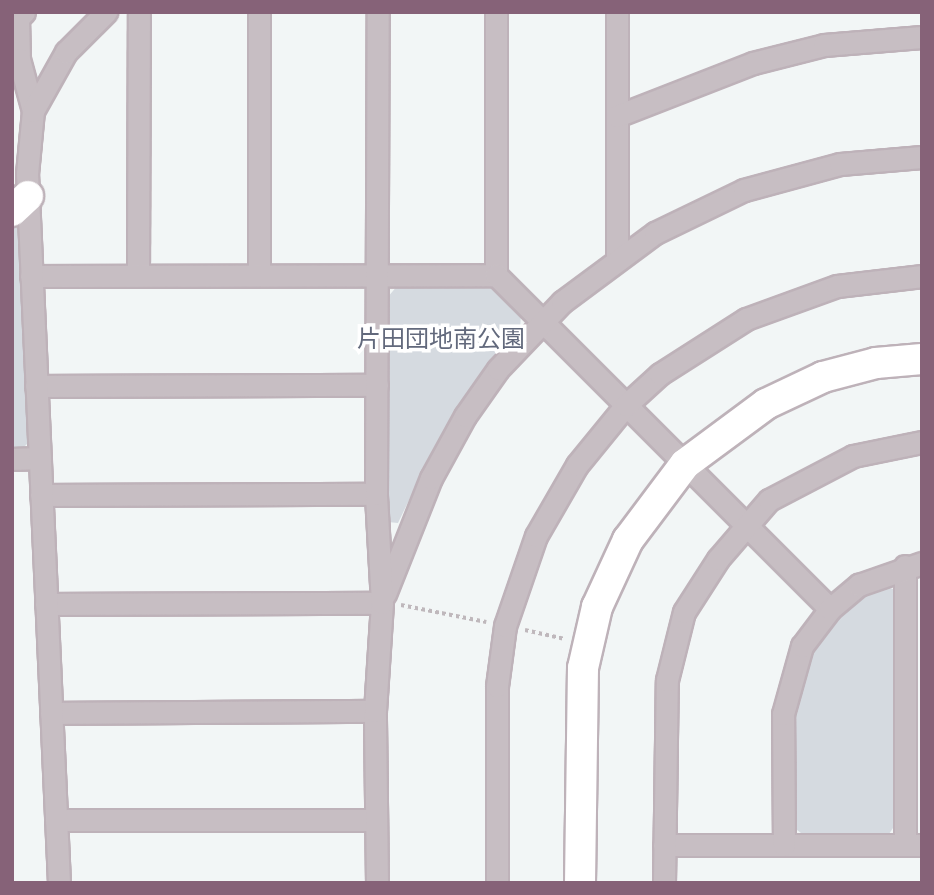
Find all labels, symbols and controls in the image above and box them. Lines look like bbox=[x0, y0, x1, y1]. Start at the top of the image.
park label: 片田団地南公園 bbox=[357, 325, 525, 353]

